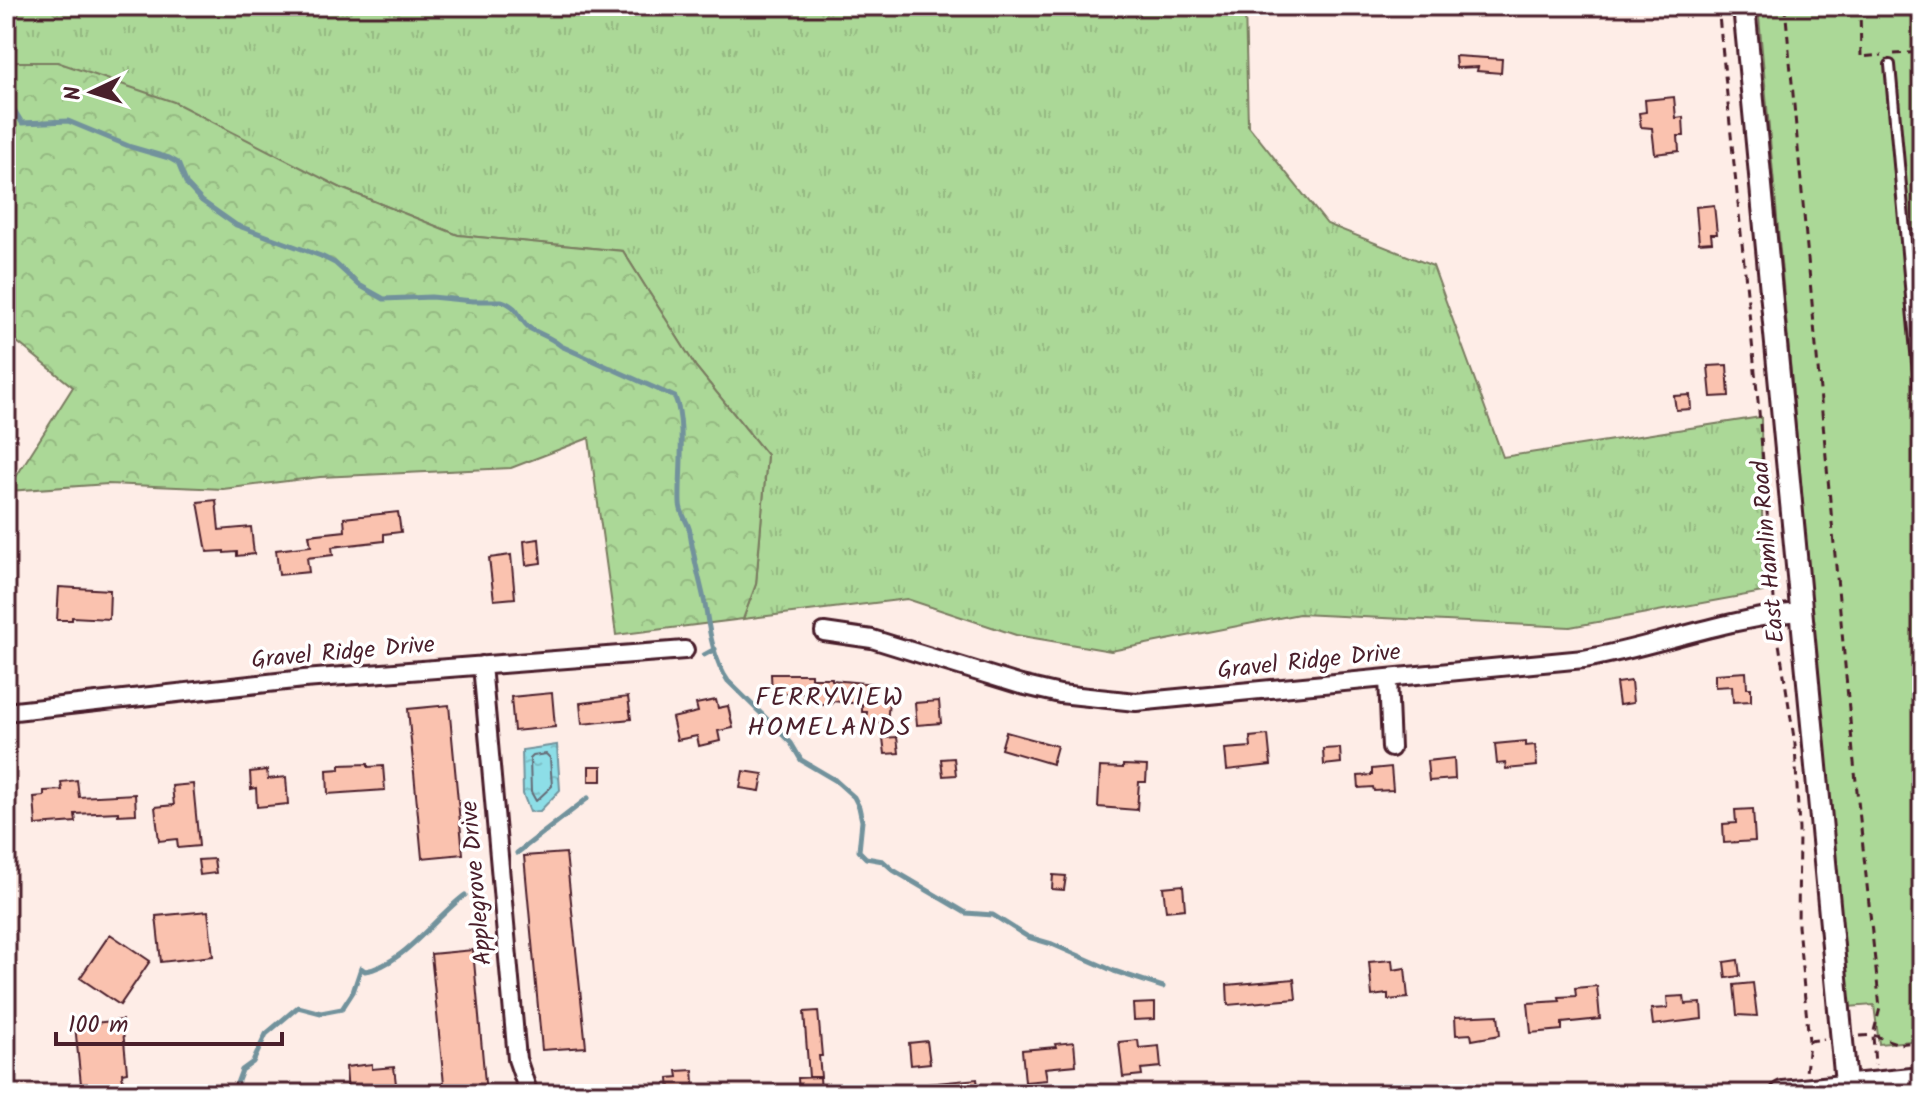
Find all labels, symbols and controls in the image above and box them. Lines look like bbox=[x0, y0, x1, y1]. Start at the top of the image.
north arrow bbox=[52, 52, 132, 132]
text: N bbox=[57, 85, 92, 101]
street label: East Hamlin Road bbox=[1742, 458, 1796, 645]
street label: Gravel Ridge Drive bbox=[250, 626, 436, 680]
street label: Gravel Ridge Drive bbox=[1216, 633, 1403, 691]
district label: FERRYVIEW HOMELANDS bbox=[747, 677, 913, 749]
street label: Applegrove Drive bbox=[450, 799, 504, 967]
scale bar bbox=[56, 996, 282, 1046]
text: 100 m bbox=[68, 1006, 128, 1045]

